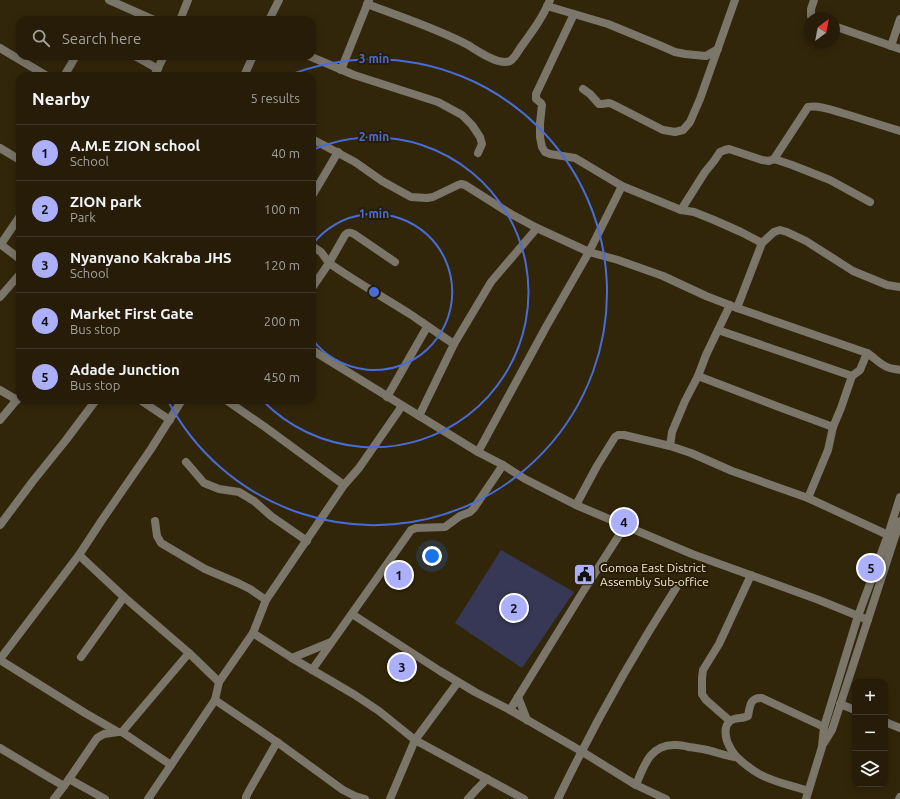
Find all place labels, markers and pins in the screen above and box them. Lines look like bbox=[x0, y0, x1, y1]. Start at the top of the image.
centre of rings bbox=[367, 285, 381, 299]
pin: 4 bbox=[611, 507, 637, 537]
pin: 5 bbox=[858, 553, 884, 583]
pin: 1 bbox=[386, 560, 412, 590]
public building icon: Gomoa East District Assembly Sub-office bbox=[571, 561, 597, 587]
place label: Gomoa East District Assembly Sub-office bbox=[600, 561, 709, 588]
pin: 2 bbox=[501, 593, 527, 623]
pin: 3 bbox=[389, 652, 415, 682]

